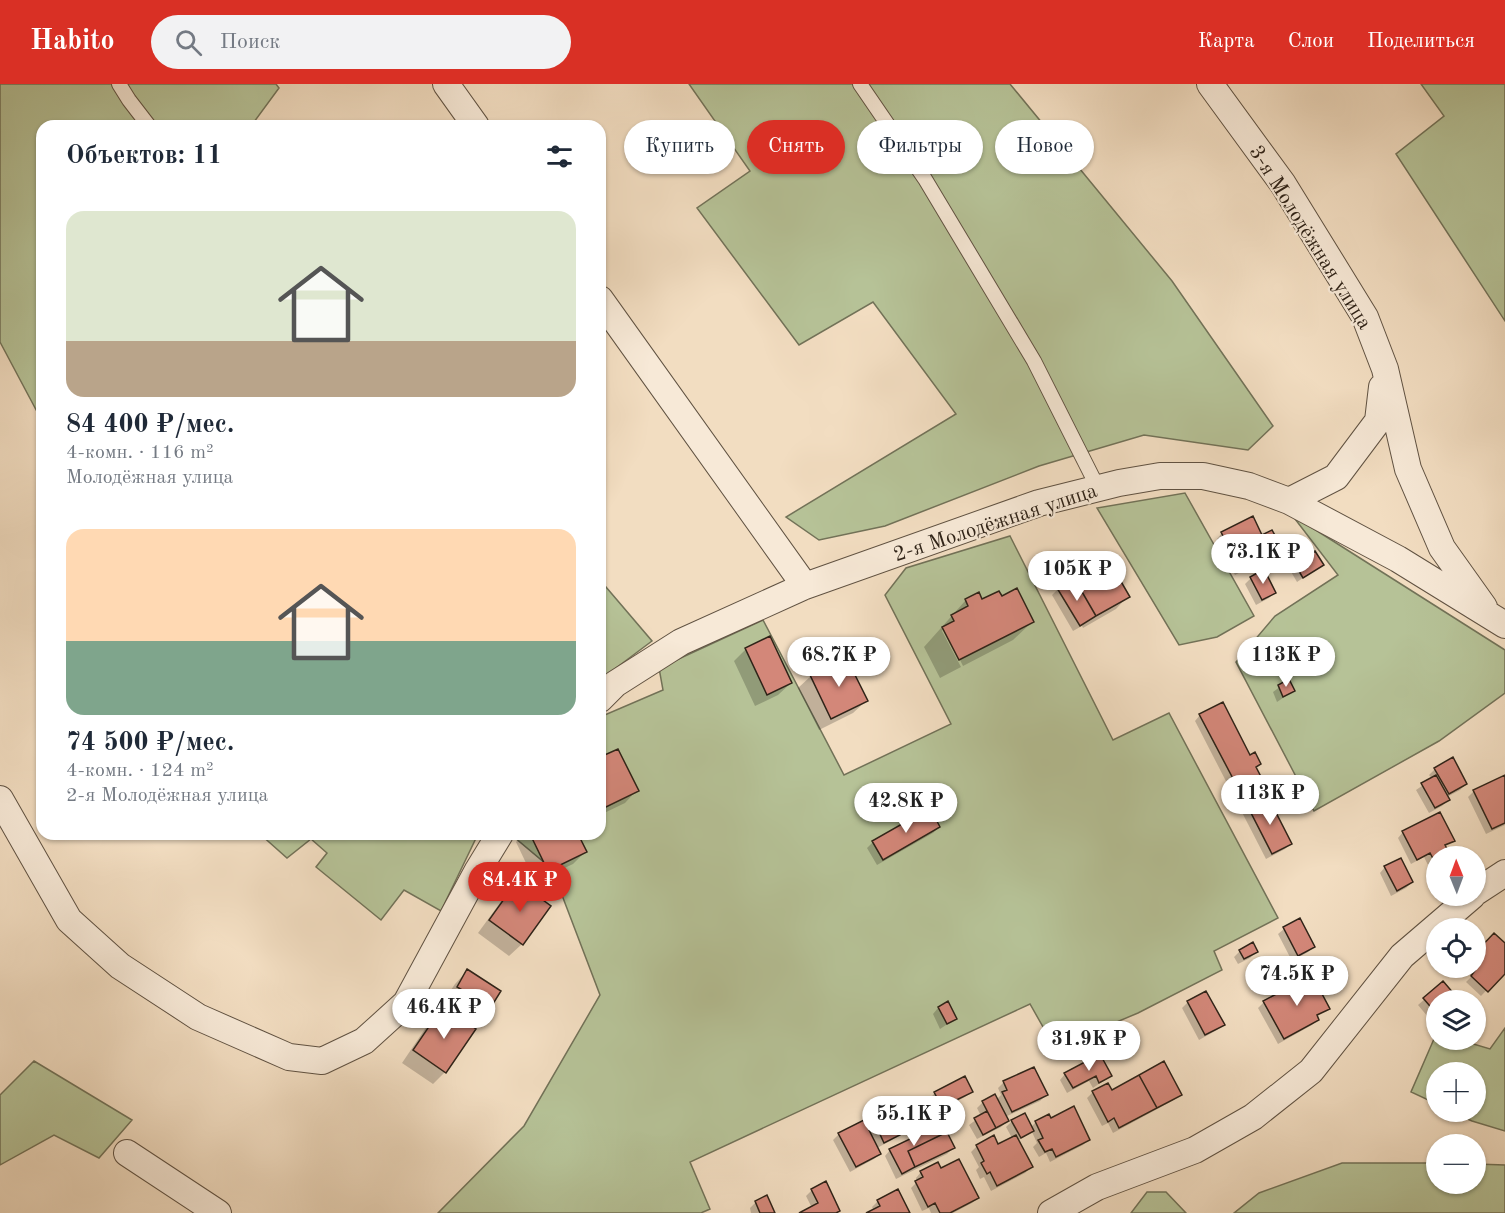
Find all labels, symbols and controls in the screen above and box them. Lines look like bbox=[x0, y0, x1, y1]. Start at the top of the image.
search box bbox=[151, 15, 571, 69]
icon: search bbox=[172, 26, 205, 59]
text: Habito bbox=[30, 28, 115, 56]
text: Поиск bbox=[220, 31, 280, 53]
text: Карта bbox=[1198, 31, 1255, 52]
text: Слои bbox=[1288, 31, 1334, 52]
text: Поделиться bbox=[1367, 31, 1475, 52]
chip: Купить bbox=[624, 120, 735, 174]
chip: Снять bbox=[747, 120, 845, 174]
chip: Фильтры bbox=[857, 120, 983, 174]
chip: Новое bbox=[995, 120, 1094, 174]
icon: filters bbox=[543, 140, 576, 173]
street label: 3-я Молодёжная улица bbox=[1244, 142, 1375, 334]
text: Объектов: 11 bbox=[66, 143, 222, 169]
icon: home bbox=[267, 250, 375, 358]
text: 84 400 ₽/мес. bbox=[66, 412, 234, 438]
text: 4-комн. · 116 m² bbox=[66, 443, 214, 463]
text: Молодёжная улица bbox=[66, 468, 233, 488]
street label: 2-я Молодёжная улица bbox=[891, 481, 1100, 566]
pin: 73.1K ₽ bbox=[1208, 534, 1318, 585]
text: 73.1K ₽ bbox=[1225, 543, 1301, 563]
pin: 105K ₽ bbox=[1028, 551, 1126, 602]
text: 105K ₽ bbox=[1042, 560, 1112, 580]
icon: home bbox=[267, 568, 375, 676]
pin: 68.7K ₽ bbox=[784, 637, 894, 688]
pin: 113K ₽ bbox=[1237, 637, 1335, 688]
text: 68.7K ₽ bbox=[801, 646, 877, 666]
text: 113K ₽ bbox=[1251, 646, 1321, 666]
text: 74 500 ₽/мес. bbox=[66, 730, 234, 756]
text: 4-комн. · 124 m² bbox=[66, 761, 214, 781]
pin: 113K ₽ bbox=[1221, 775, 1319, 826]
pin: 42.8K ₽ bbox=[851, 783, 961, 834]
text: 113K ₽ bbox=[1235, 784, 1305, 804]
text: 2-я Молодёжная улица bbox=[66, 786, 268, 806]
text: 42.8K ₽ bbox=[868, 792, 944, 812]
north arrow bbox=[1426, 846, 1486, 906]
map controls bbox=[1426, 846, 1486, 1194]
pin: 84.4K ₽ bbox=[465, 862, 575, 913]
text: 84.4K ₽ bbox=[482, 871, 558, 891]
button: locate bbox=[1426, 918, 1486, 978]
pin: 74.5K ₽ bbox=[1242, 956, 1352, 1007]
text: 74.5K ₽ bbox=[1259, 965, 1335, 985]
pin: 46.4K ₽ bbox=[389, 989, 499, 1040]
button: layers bbox=[1426, 990, 1486, 1050]
text: 46.4K ₽ bbox=[406, 998, 482, 1018]
pin: 31.9K ₽ bbox=[1034, 1021, 1144, 1072]
text: 31.9K ₽ bbox=[1051, 1030, 1127, 1050]
button: + bbox=[1426, 1062, 1486, 1122]
pin: 55.1K ₽ bbox=[859, 1096, 969, 1147]
text: 55.1K ₽ bbox=[876, 1105, 952, 1125]
button: − bbox=[1426, 1134, 1486, 1194]

